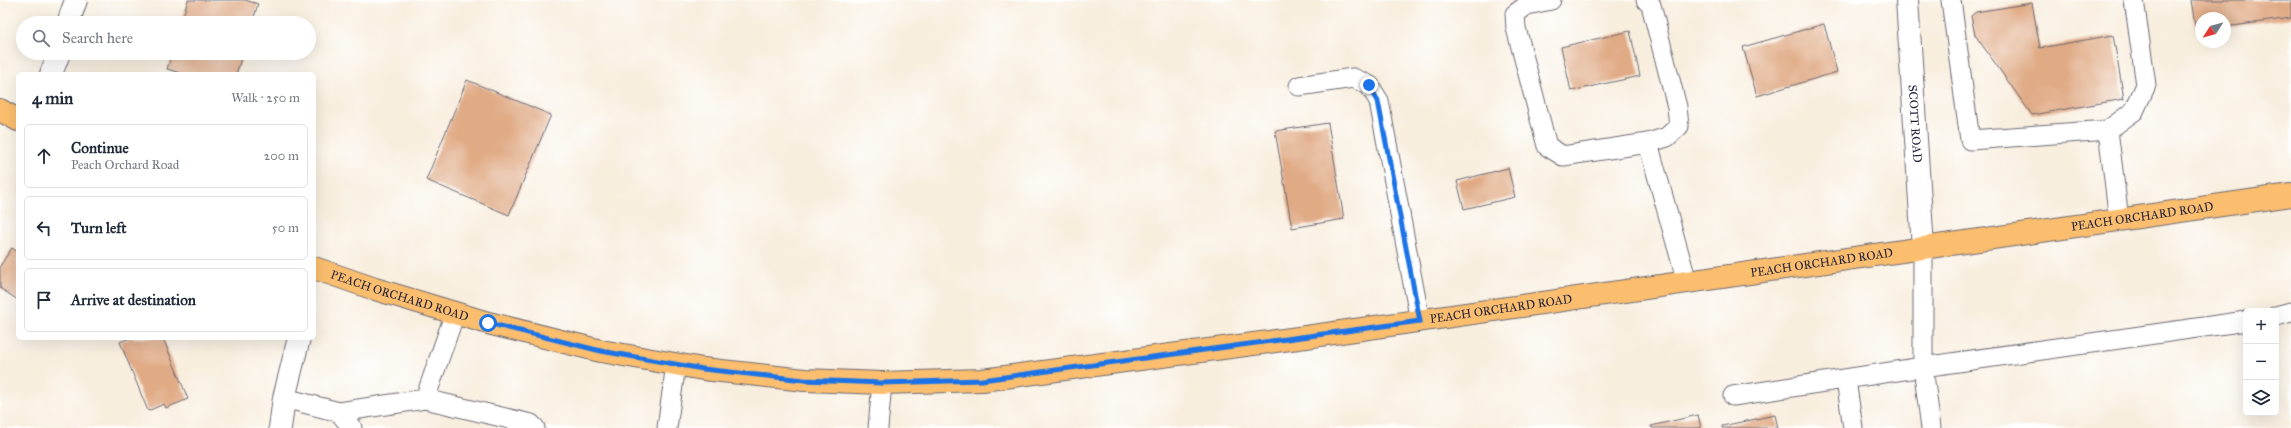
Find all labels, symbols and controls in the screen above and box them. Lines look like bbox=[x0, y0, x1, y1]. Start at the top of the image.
north arrow bbox=[2195, 12, 2231, 48]
search box bbox=[16, 16, 316, 60]
icon: search bbox=[30, 27, 52, 49]
text: Search here bbox=[62, 29, 133, 47]
route end bbox=[1360, 76, 1378, 94]
street label: SCOTT ROAD bbox=[1905, 84, 1924, 163]
text: 4 min bbox=[32, 88, 73, 109]
text: Walk · 250 m bbox=[231, 90, 300, 106]
text: Continue bbox=[71, 139, 129, 157]
icon: ahead bbox=[33, 145, 55, 167]
text: 200 m bbox=[264, 148, 299, 164]
text: Peach Orchard Road bbox=[71, 157, 179, 173]
street label: PEACH ORCHARD ROAD bbox=[2070, 199, 2214, 234]
icon: left bbox=[33, 217, 55, 239]
text: Turn left bbox=[71, 219, 127, 237]
text: 50 m bbox=[272, 220, 299, 236]
street label: PEACH ORCHARD ROAD bbox=[1750, 245, 1894, 280]
street label: PEACH ORCHARD ROAD bbox=[329, 267, 470, 324]
icon: arrive bbox=[33, 289, 55, 311]
text: Arrive at destination bbox=[71, 291, 196, 309]
street label: PEACH ORCHARD ROAD bbox=[1429, 292, 1573, 326]
map controls bbox=[2243, 308, 2279, 416]
button: + bbox=[2243, 308, 2279, 344]
route start bbox=[479, 314, 497, 332]
button: − bbox=[2243, 344, 2279, 380]
button: layers bbox=[2243, 380, 2279, 416]

